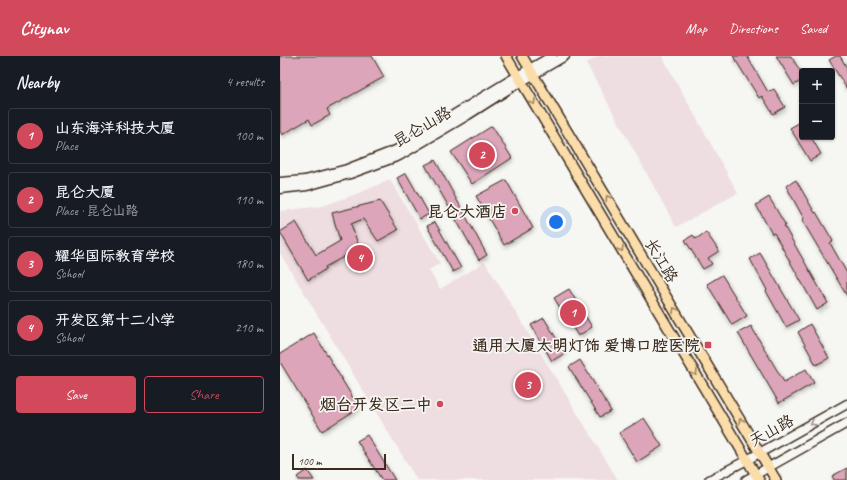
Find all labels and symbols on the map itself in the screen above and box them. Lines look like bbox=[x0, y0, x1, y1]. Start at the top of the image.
one-way arrow bbox=[528, 98, 535, 105]
street label: 昆仑山路 bbox=[390, 102, 455, 152]
pin: 2 bbox=[469, 140, 495, 170]
one-way arrow bbox=[605, 195, 612, 202]
place label: 昆仑大酒店 bbox=[427, 202, 507, 222]
marker: 昆仑大酒店 bbox=[510, 206, 520, 216]
your location bbox=[546, 212, 566, 232]
street label: 长江路 bbox=[640, 235, 682, 286]
pin: 4 bbox=[347, 243, 373, 273]
one-way arrow bbox=[616, 245, 624, 252]
pin: 1 bbox=[560, 298, 586, 328]
one-way arrow bbox=[672, 307, 679, 314]
place label: 通用大厦太明灯饰 爱博口腔医院 bbox=[472, 336, 700, 356]
marker: 通用大厦太明灯饰 爱博口腔医院 bbox=[703, 340, 713, 350]
one-way arrow bbox=[690, 369, 698, 376]
pin: 3 bbox=[515, 370, 541, 400]
place label: 烟台开发区二中 bbox=[320, 395, 432, 415]
marker: 烟台开发区二中 bbox=[435, 399, 445, 409]
street label: 天山路 bbox=[746, 410, 797, 451]
one-way arrow bbox=[739, 418, 746, 425]
one-way arrow bbox=[810, 418, 817, 425]
scale bar bbox=[292, 452, 386, 471]

